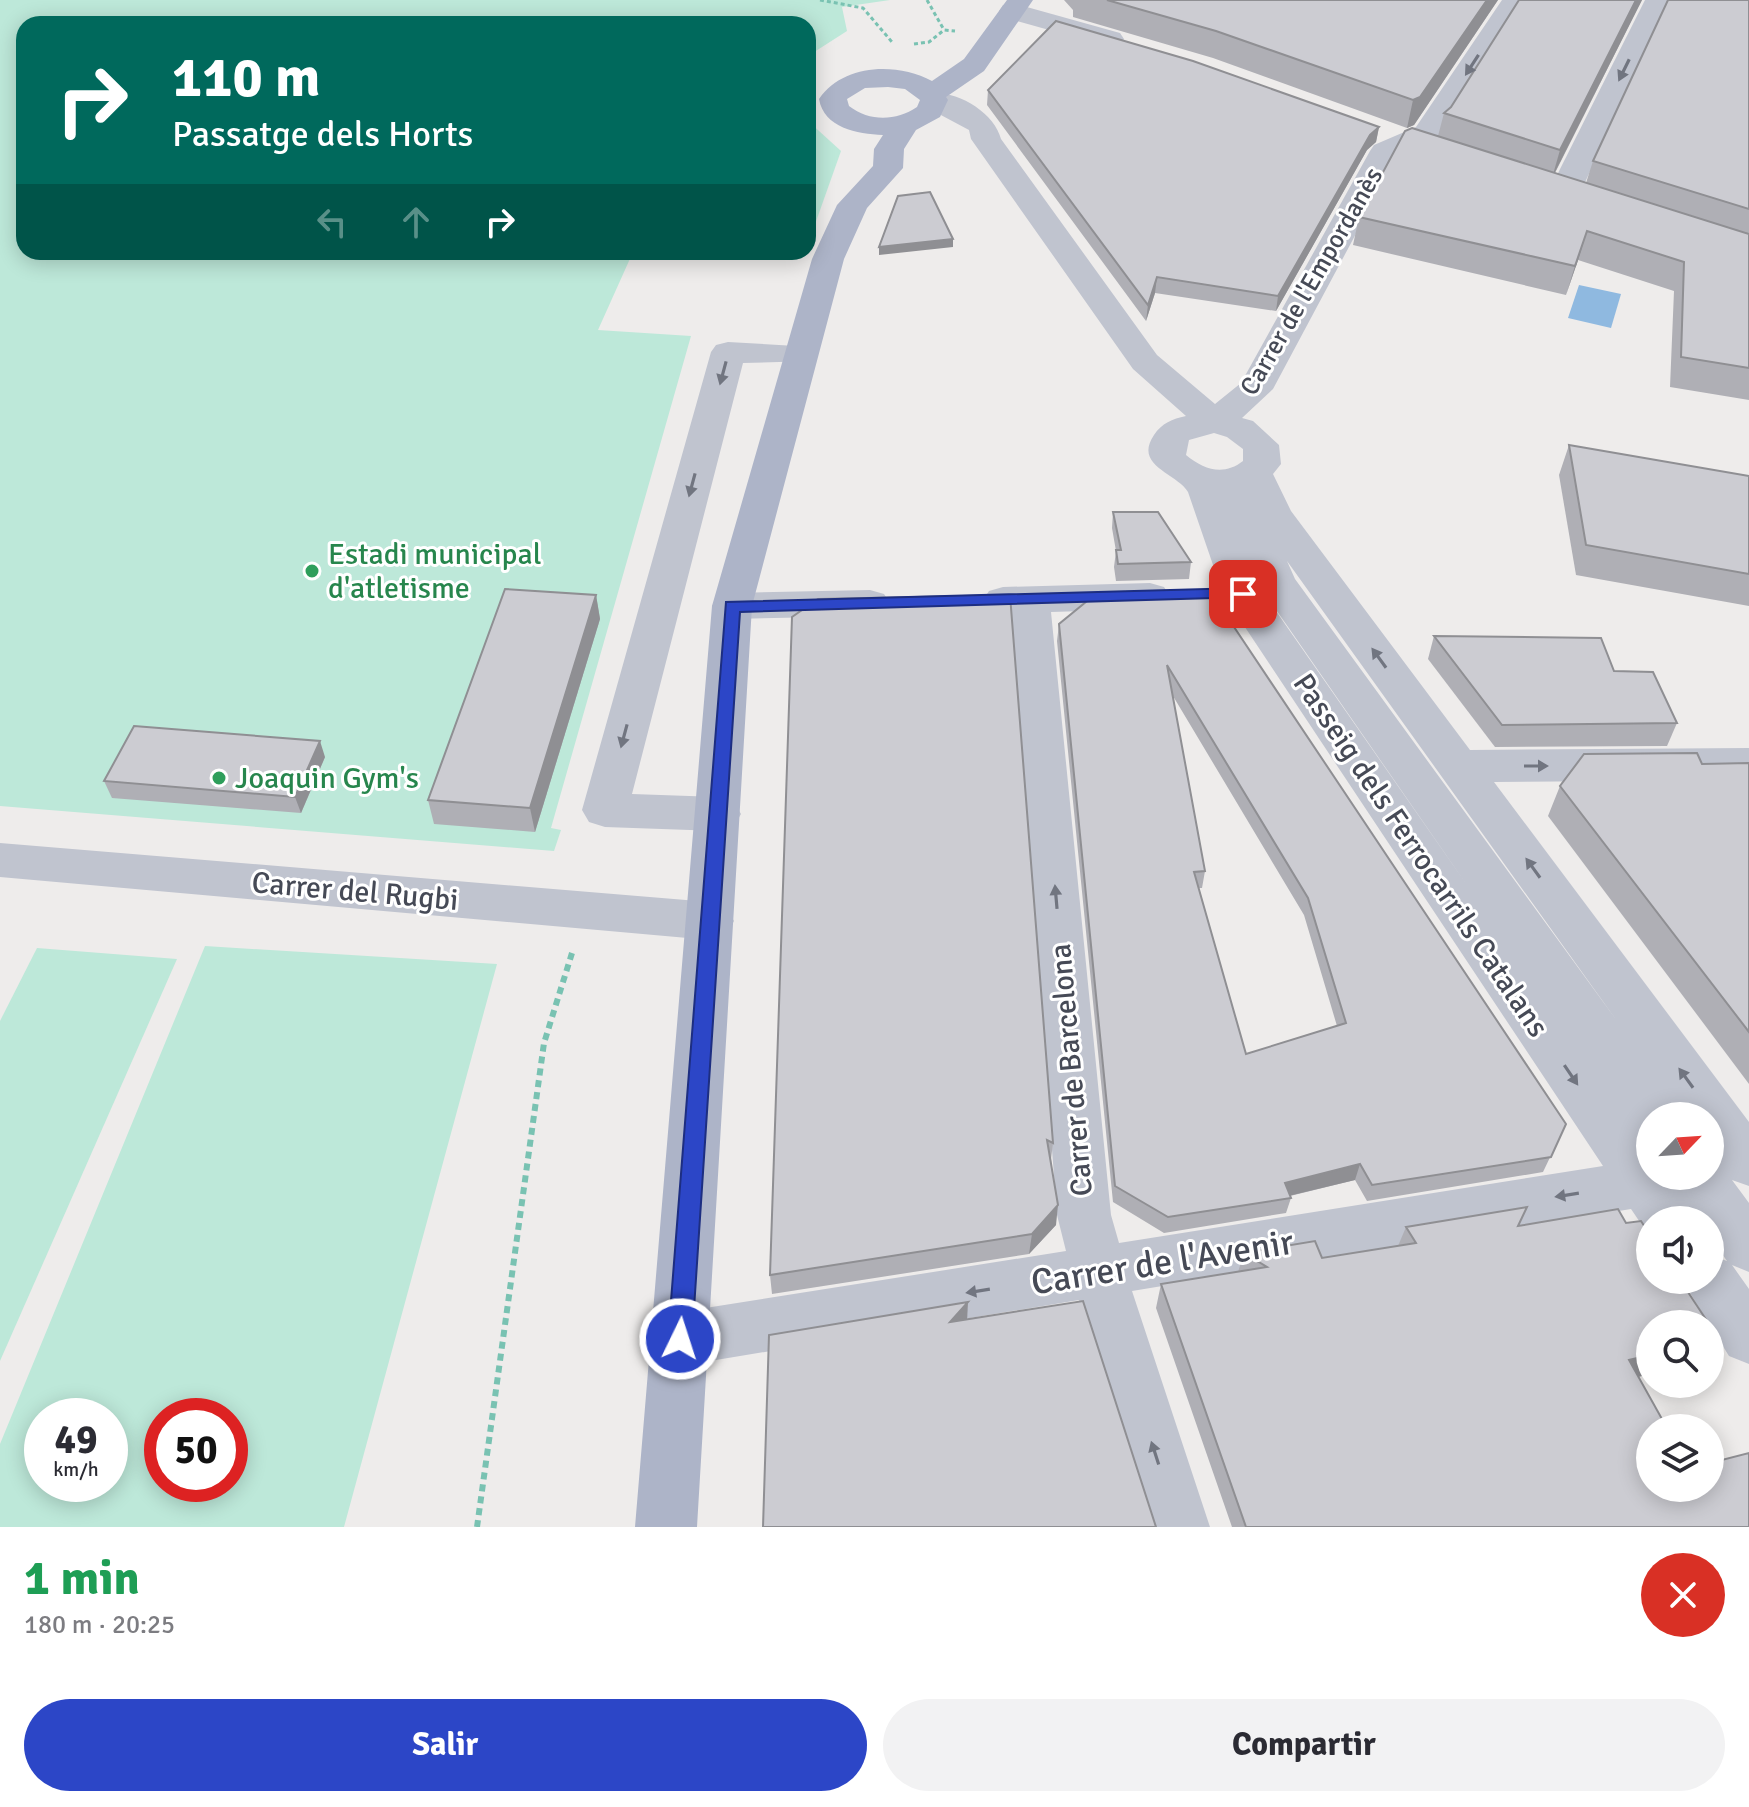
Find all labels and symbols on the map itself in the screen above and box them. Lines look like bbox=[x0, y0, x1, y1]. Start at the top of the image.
one-way arrow bbox=[1464, 55, 1479, 76]
one-way arrow bbox=[1617, 59, 1631, 82]
street label: Carrer de l'Empordanès bbox=[1234, 162, 1390, 401]
one-way arrow bbox=[716, 360, 728, 385]
one-way arrow bbox=[685, 472, 697, 497]
place label: Estadi municipal d'atletisme bbox=[328, 536, 542, 607]
pin bbox=[1209, 560, 1277, 628]
marker: Estadi municipal d'atletisme bbox=[303, 562, 321, 580]
one-way arrow bbox=[1372, 648, 1387, 669]
street label: Passeig dels Ferrocarrils Catalans bbox=[1285, 667, 1556, 1044]
one-way arrow bbox=[618, 723, 630, 748]
one-way arrow bbox=[1524, 759, 1549, 772]
place label: Joaquin Gym's bbox=[235, 760, 419, 797]
marker: Joaquin Gym's bbox=[210, 769, 228, 787]
one-way arrow bbox=[1525, 858, 1541, 879]
street label: Carrer del Rugbi bbox=[250, 864, 460, 919]
one-way arrow bbox=[1049, 884, 1062, 909]
street label: Carrer de Barcelona bbox=[1042, 942, 1101, 1198]
one-way arrow bbox=[1563, 1065, 1578, 1086]
one-way arrow bbox=[1679, 1068, 1695, 1088]
north arrow bbox=[1636, 1102, 1724, 1190]
one-way arrow bbox=[1554, 1190, 1579, 1202]
street label: Carrer de l'Avenir bbox=[1028, 1219, 1297, 1305]
one-way arrow bbox=[966, 1285, 991, 1297]
position arrow bbox=[638, 1297, 722, 1381]
speed limit sign: 50 bbox=[144, 1398, 248, 1502]
one-way arrow bbox=[1148, 1441, 1161, 1465]

